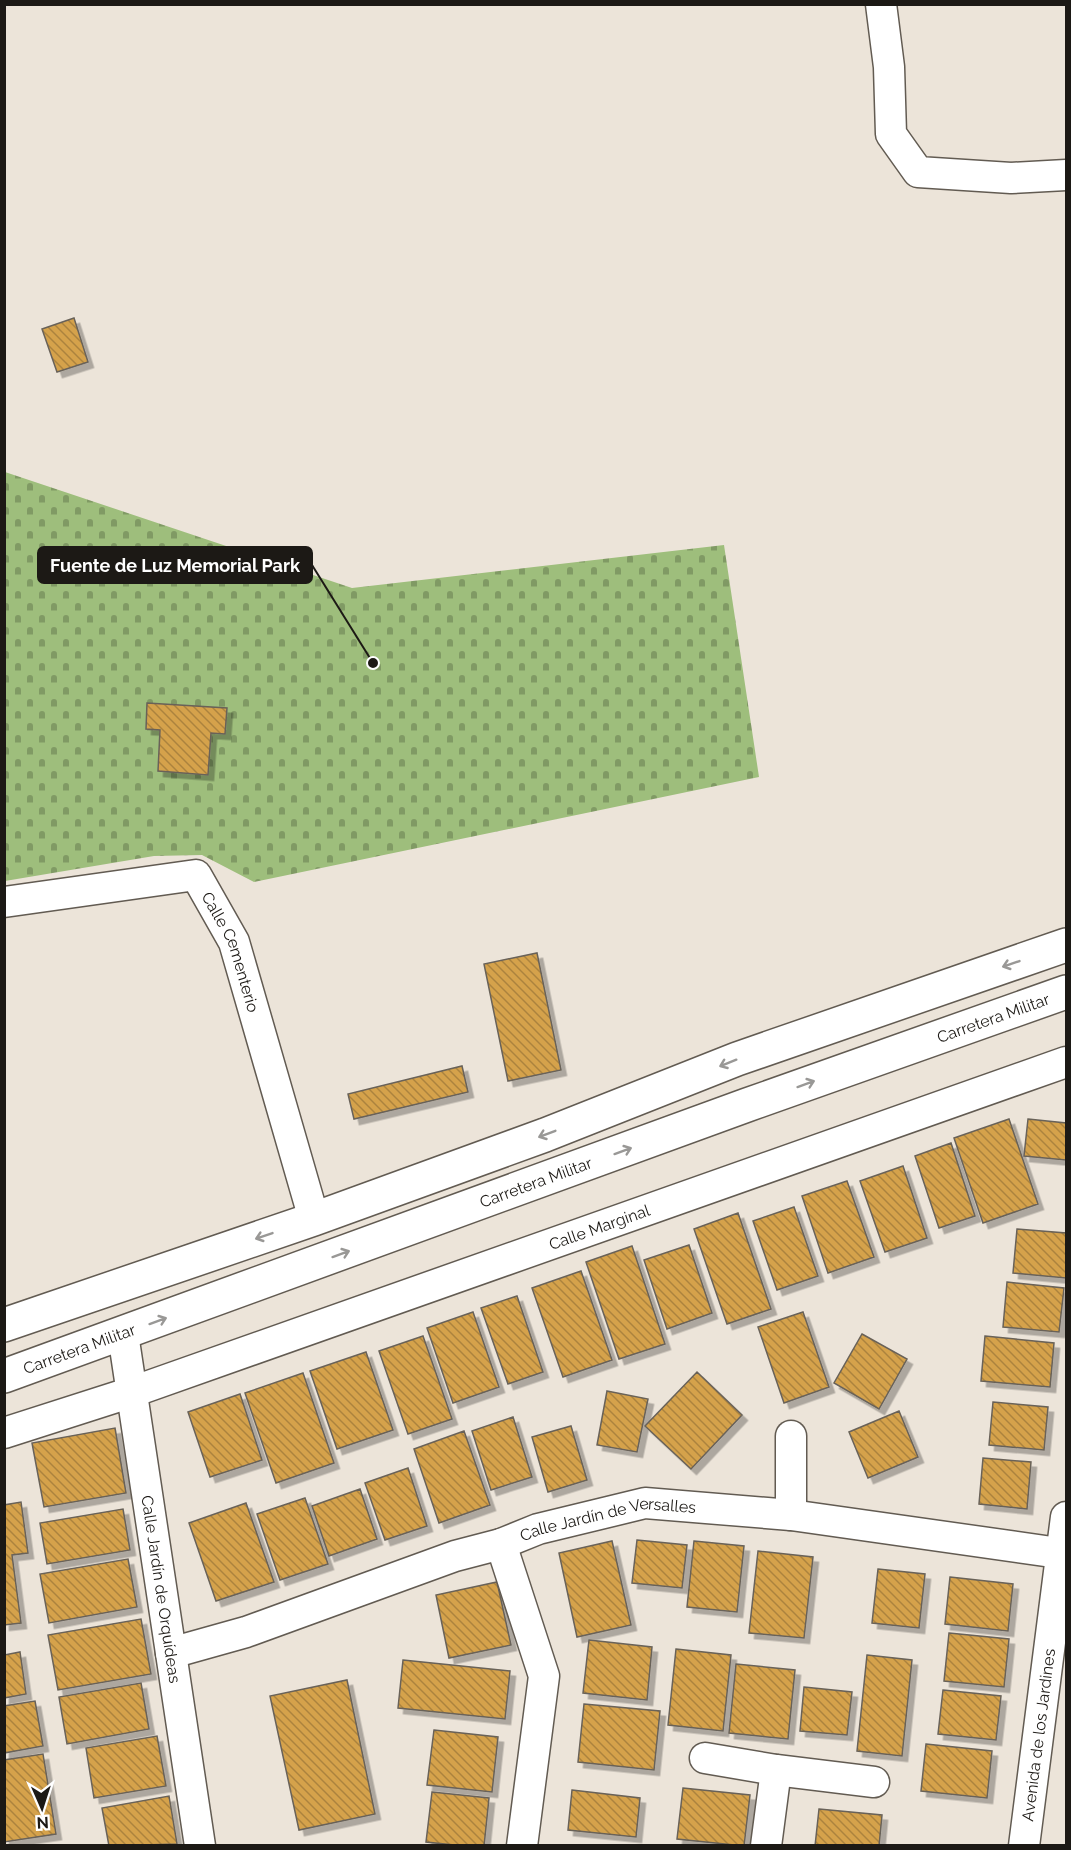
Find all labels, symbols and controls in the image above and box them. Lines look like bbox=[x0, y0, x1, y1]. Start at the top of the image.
callout: Fuente de Luz Memorial Park bbox=[38, 547, 312, 583]
text: Fuente de Luz Memorial Park bbox=[50, 555, 301, 576]
street label: Calle Cementerio bbox=[198, 888, 263, 1014]
one-way arrow bbox=[1002, 960, 1021, 971]
street label: Carretera Militar bbox=[934, 989, 1052, 1047]
one-way arrow bbox=[719, 1058, 738, 1069]
one-way arrow bbox=[796, 1077, 815, 1088]
one-way arrow bbox=[538, 1130, 556, 1141]
one-way arrow bbox=[613, 1144, 632, 1155]
street label: Carretera Militar bbox=[477, 1153, 595, 1211]
street label: Calle Marginal bbox=[546, 1200, 653, 1253]
one-way arrow bbox=[255, 1232, 274, 1243]
one-way arrow bbox=[332, 1248, 350, 1259]
one-way arrow bbox=[149, 1315, 167, 1326]
street label: Carretera Militar bbox=[20, 1319, 138, 1378]
street label: Calle Jardín de Versalles bbox=[517, 1493, 697, 1545]
street label: Calle Jardín de Orquídeas bbox=[138, 1494, 185, 1685]
street label: Avenida de los Jardines bbox=[1018, 1647, 1059, 1822]
north arrow bbox=[12, 1778, 72, 1838]
text: N bbox=[36, 1813, 49, 1832]

